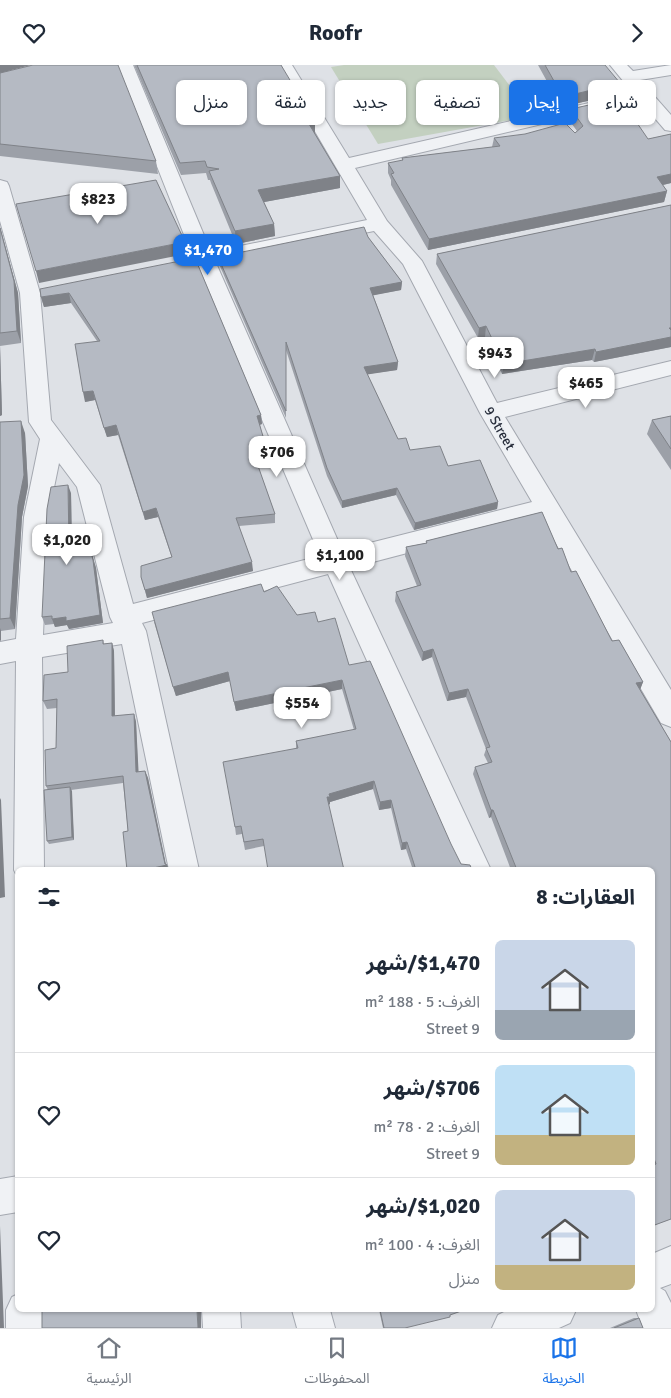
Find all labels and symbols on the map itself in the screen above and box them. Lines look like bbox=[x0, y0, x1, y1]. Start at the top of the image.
pin: $823 bbox=[68, 183, 128, 225]
pin: $1,470 bbox=[167, 233, 249, 276]
pin: $943 bbox=[465, 337, 525, 379]
pin: $465 bbox=[556, 367, 616, 409]
street label: 9 Street bbox=[480, 404, 519, 453]
pin: $706 bbox=[247, 435, 307, 478]
pin: $1,020 bbox=[26, 523, 108, 566]
pin: $1,100 bbox=[299, 539, 381, 581]
pin: $554 bbox=[272, 687, 332, 729]

